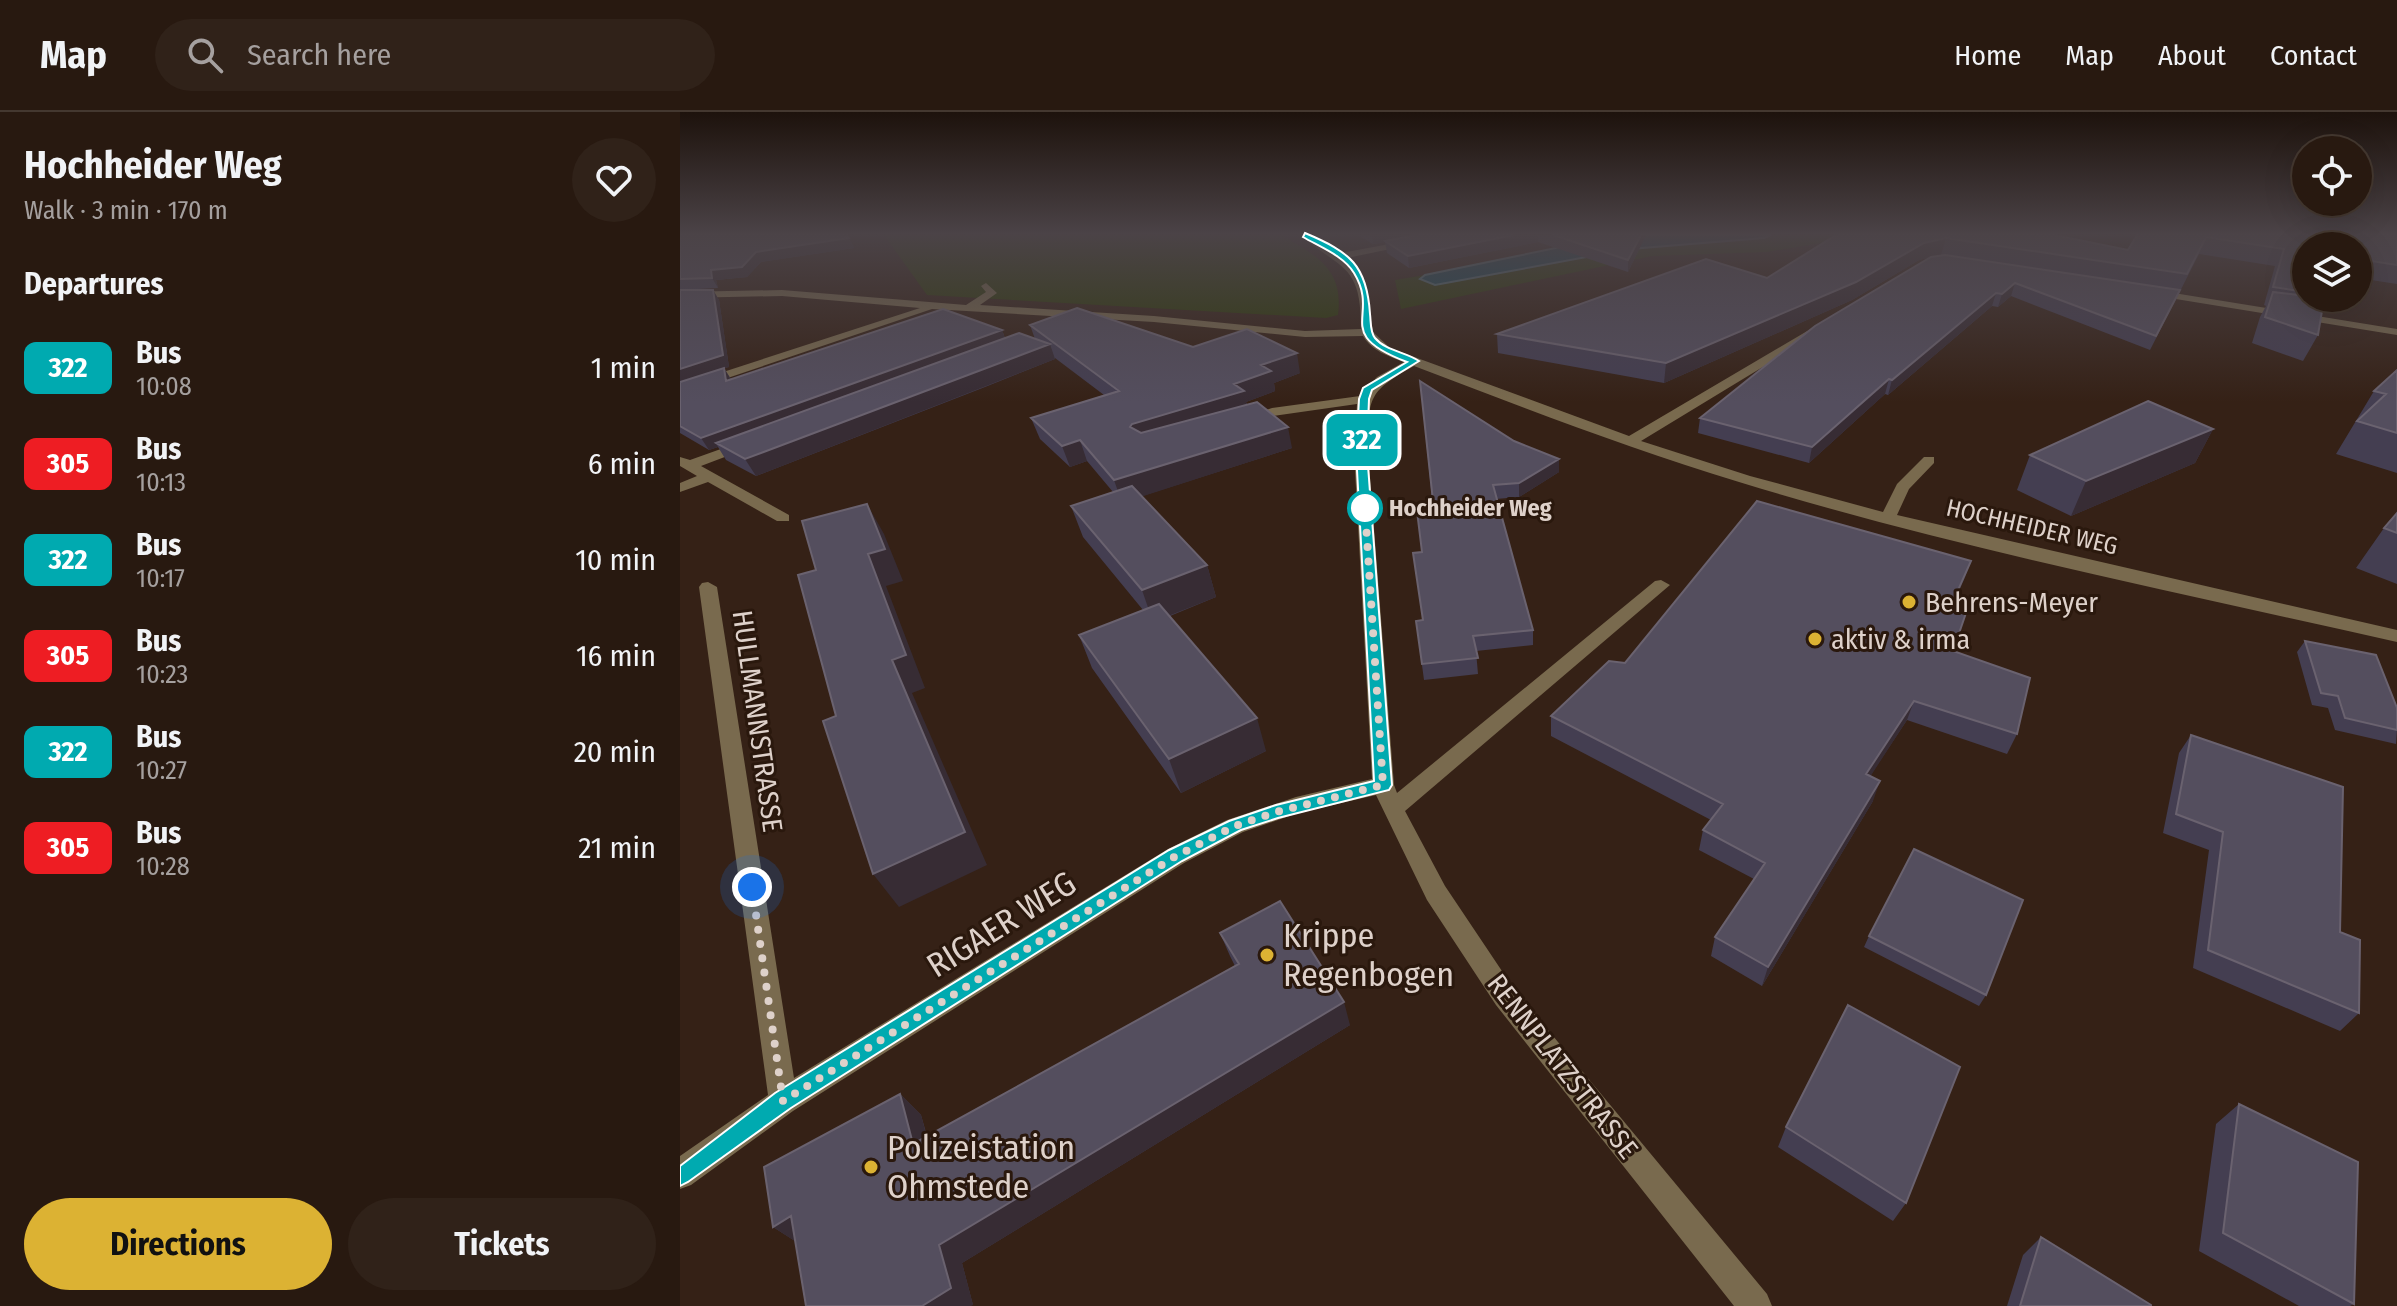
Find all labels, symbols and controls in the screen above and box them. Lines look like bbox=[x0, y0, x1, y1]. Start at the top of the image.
search box bbox=[155, 19, 715, 91]
text: Map bbox=[40, 32, 107, 78]
icon: search bbox=[183, 33, 227, 77]
text: Search here bbox=[247, 37, 391, 73]
text: Home bbox=[1954, 39, 2021, 72]
text: Map bbox=[2065, 39, 2114, 72]
text: About bbox=[2158, 39, 2226, 72]
text: Contact bbox=[2270, 39, 2357, 72]
map controls bbox=[2292, 136, 2372, 312]
button: locate bbox=[2292, 136, 2372, 216]
button: heart bbox=[572, 138, 656, 222]
text: Hochheider Weg bbox=[24, 142, 282, 188]
text: Walk · 3 min · 170 m bbox=[24, 195, 228, 226]
button: layers bbox=[2292, 232, 2372, 312]
text: Departures bbox=[24, 266, 164, 302]
text: Bus bbox=[136, 335, 181, 371]
text: 1 min bbox=[591, 350, 656, 386]
text: 322 bbox=[49, 351, 87, 384]
text: 10:08 bbox=[136, 371, 192, 402]
line badge: 322 bbox=[1316, 414, 1408, 466]
text: 322 bbox=[1343, 423, 1381, 456]
text: Bus bbox=[136, 431, 181, 467]
text: 6 min bbox=[588, 446, 656, 482]
text: 305 bbox=[47, 447, 89, 480]
text: 10:13 bbox=[136, 467, 186, 498]
marker: Hochheider Weg bbox=[1348, 491, 1382, 525]
place label: Hochheider Weg bbox=[1389, 494, 1552, 522]
street label: HOCHHEIDER WEG bbox=[1944, 494, 2120, 560]
text: Bus bbox=[136, 527, 181, 563]
text: 10 min bbox=[575, 542, 656, 578]
text: 322 bbox=[49, 543, 87, 576]
text: 10:17 bbox=[136, 563, 185, 594]
place label: Behrens-Meyer bbox=[1925, 586, 2098, 619]
marker: Behrens-Meyer bbox=[1900, 593, 1918, 611]
street label: HULLMANNSTRASSE bbox=[726, 608, 789, 834]
text: Bus bbox=[136, 623, 181, 659]
place label: aktiv & irma bbox=[1831, 623, 1970, 656]
marker: aktiv & irma bbox=[1806, 630, 1824, 648]
text: 16 min bbox=[576, 638, 656, 674]
text: 305 bbox=[47, 639, 89, 672]
text: 10:23 bbox=[136, 659, 188, 690]
text: Bus bbox=[136, 719, 181, 755]
text: 20 min bbox=[574, 734, 656, 770]
text: 322 bbox=[49, 735, 87, 768]
text: 10:27 bbox=[136, 755, 187, 786]
text: Bus bbox=[136, 815, 181, 851]
text: 21 min bbox=[578, 830, 656, 866]
text: 305 bbox=[47, 831, 89, 864]
text: 10:28 bbox=[136, 851, 190, 882]
street label: RIGAER WEG bbox=[919, 863, 1083, 986]
your location bbox=[732, 867, 772, 907]
place label: Krippe Regenbogen bbox=[1283, 915, 1454, 995]
marker: Krippe Regenbogen bbox=[1258, 946, 1276, 964]
street label: RENNPLATZSTRASSE bbox=[1480, 968, 1645, 1165]
place label: Polizeistation Ohmstede bbox=[887, 1127, 1075, 1207]
marker: Polizeistation Ohmstede bbox=[862, 1158, 880, 1176]
button: Directions bbox=[24, 1198, 332, 1290]
button: Tickets bbox=[348, 1198, 656, 1290]

